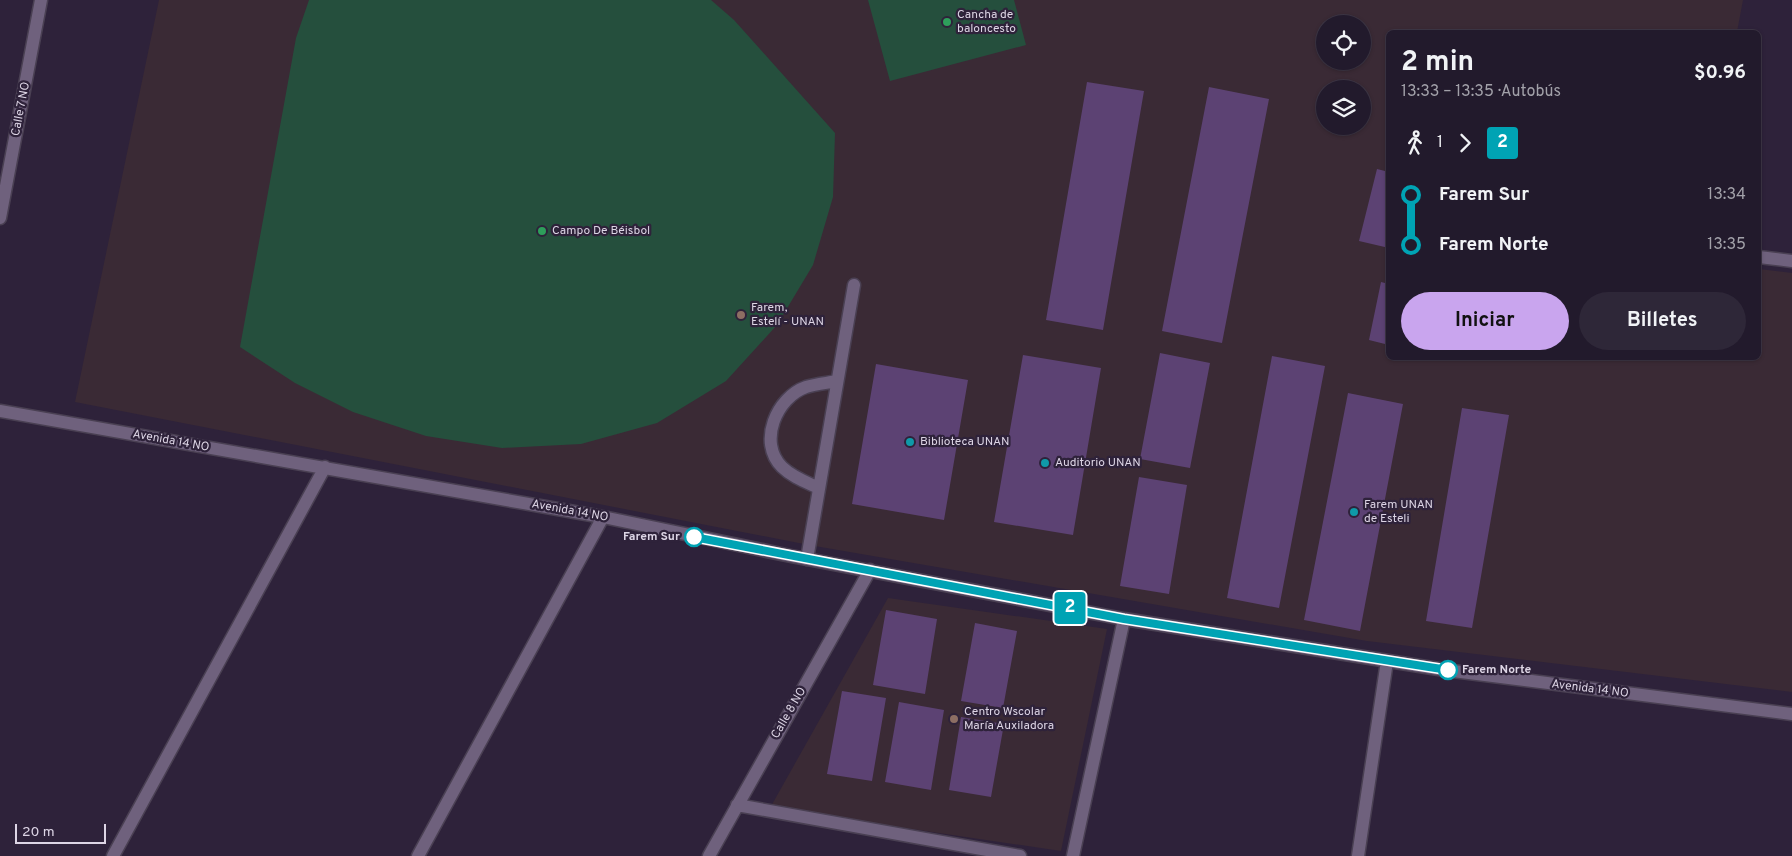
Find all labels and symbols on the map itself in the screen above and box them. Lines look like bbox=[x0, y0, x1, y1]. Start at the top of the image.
place label: Cancha de baloncesto bbox=[957, 7, 1016, 37]
marker: Cancha de baloncesto bbox=[941, 16, 953, 28]
street label: Calle 7 NO bbox=[8, 80, 34, 138]
place label: Campo De Béisbol bbox=[552, 223, 650, 239]
marker: Campo De Béisbol bbox=[536, 225, 548, 237]
place label: Farem, Estelí - UNAN bbox=[751, 300, 824, 330]
marker: Farem, Estelí - UNAN bbox=[735, 309, 747, 321]
street label: Avenida 14 NO bbox=[131, 426, 211, 456]
place label: Biblioteca UNAN bbox=[920, 434, 1009, 450]
marker: Biblioteca UNAN bbox=[904, 436, 916, 448]
place label: Auditorio UNAN bbox=[1055, 455, 1141, 471]
marker: Auditorio UNAN bbox=[1039, 457, 1051, 469]
street label: Avenida 14 NO bbox=[530, 496, 610, 526]
place label: Farem UNAN de Esteli bbox=[1364, 497, 1433, 527]
marker: Farem UNAN de Esteli bbox=[1348, 506, 1360, 518]
marker: Farem Sur bbox=[684, 527, 704, 547]
place label: Farem Sur bbox=[623, 529, 680, 545]
line badge: 2 bbox=[1054, 592, 1086, 624]
marker: Farem Norte bbox=[1438, 660, 1458, 680]
place label: Farem Norte bbox=[1462, 662, 1532, 678]
street label: Avenida 14 NO bbox=[1551, 676, 1629, 702]
street label: Calle 8 NO bbox=[768, 684, 810, 742]
place label: Centro Wscolar María Auxiladora bbox=[964, 704, 1054, 734]
marker: Centro Wscolar María Auxiladora bbox=[948, 713, 960, 725]
scale bar bbox=[15, 821, 106, 844]

